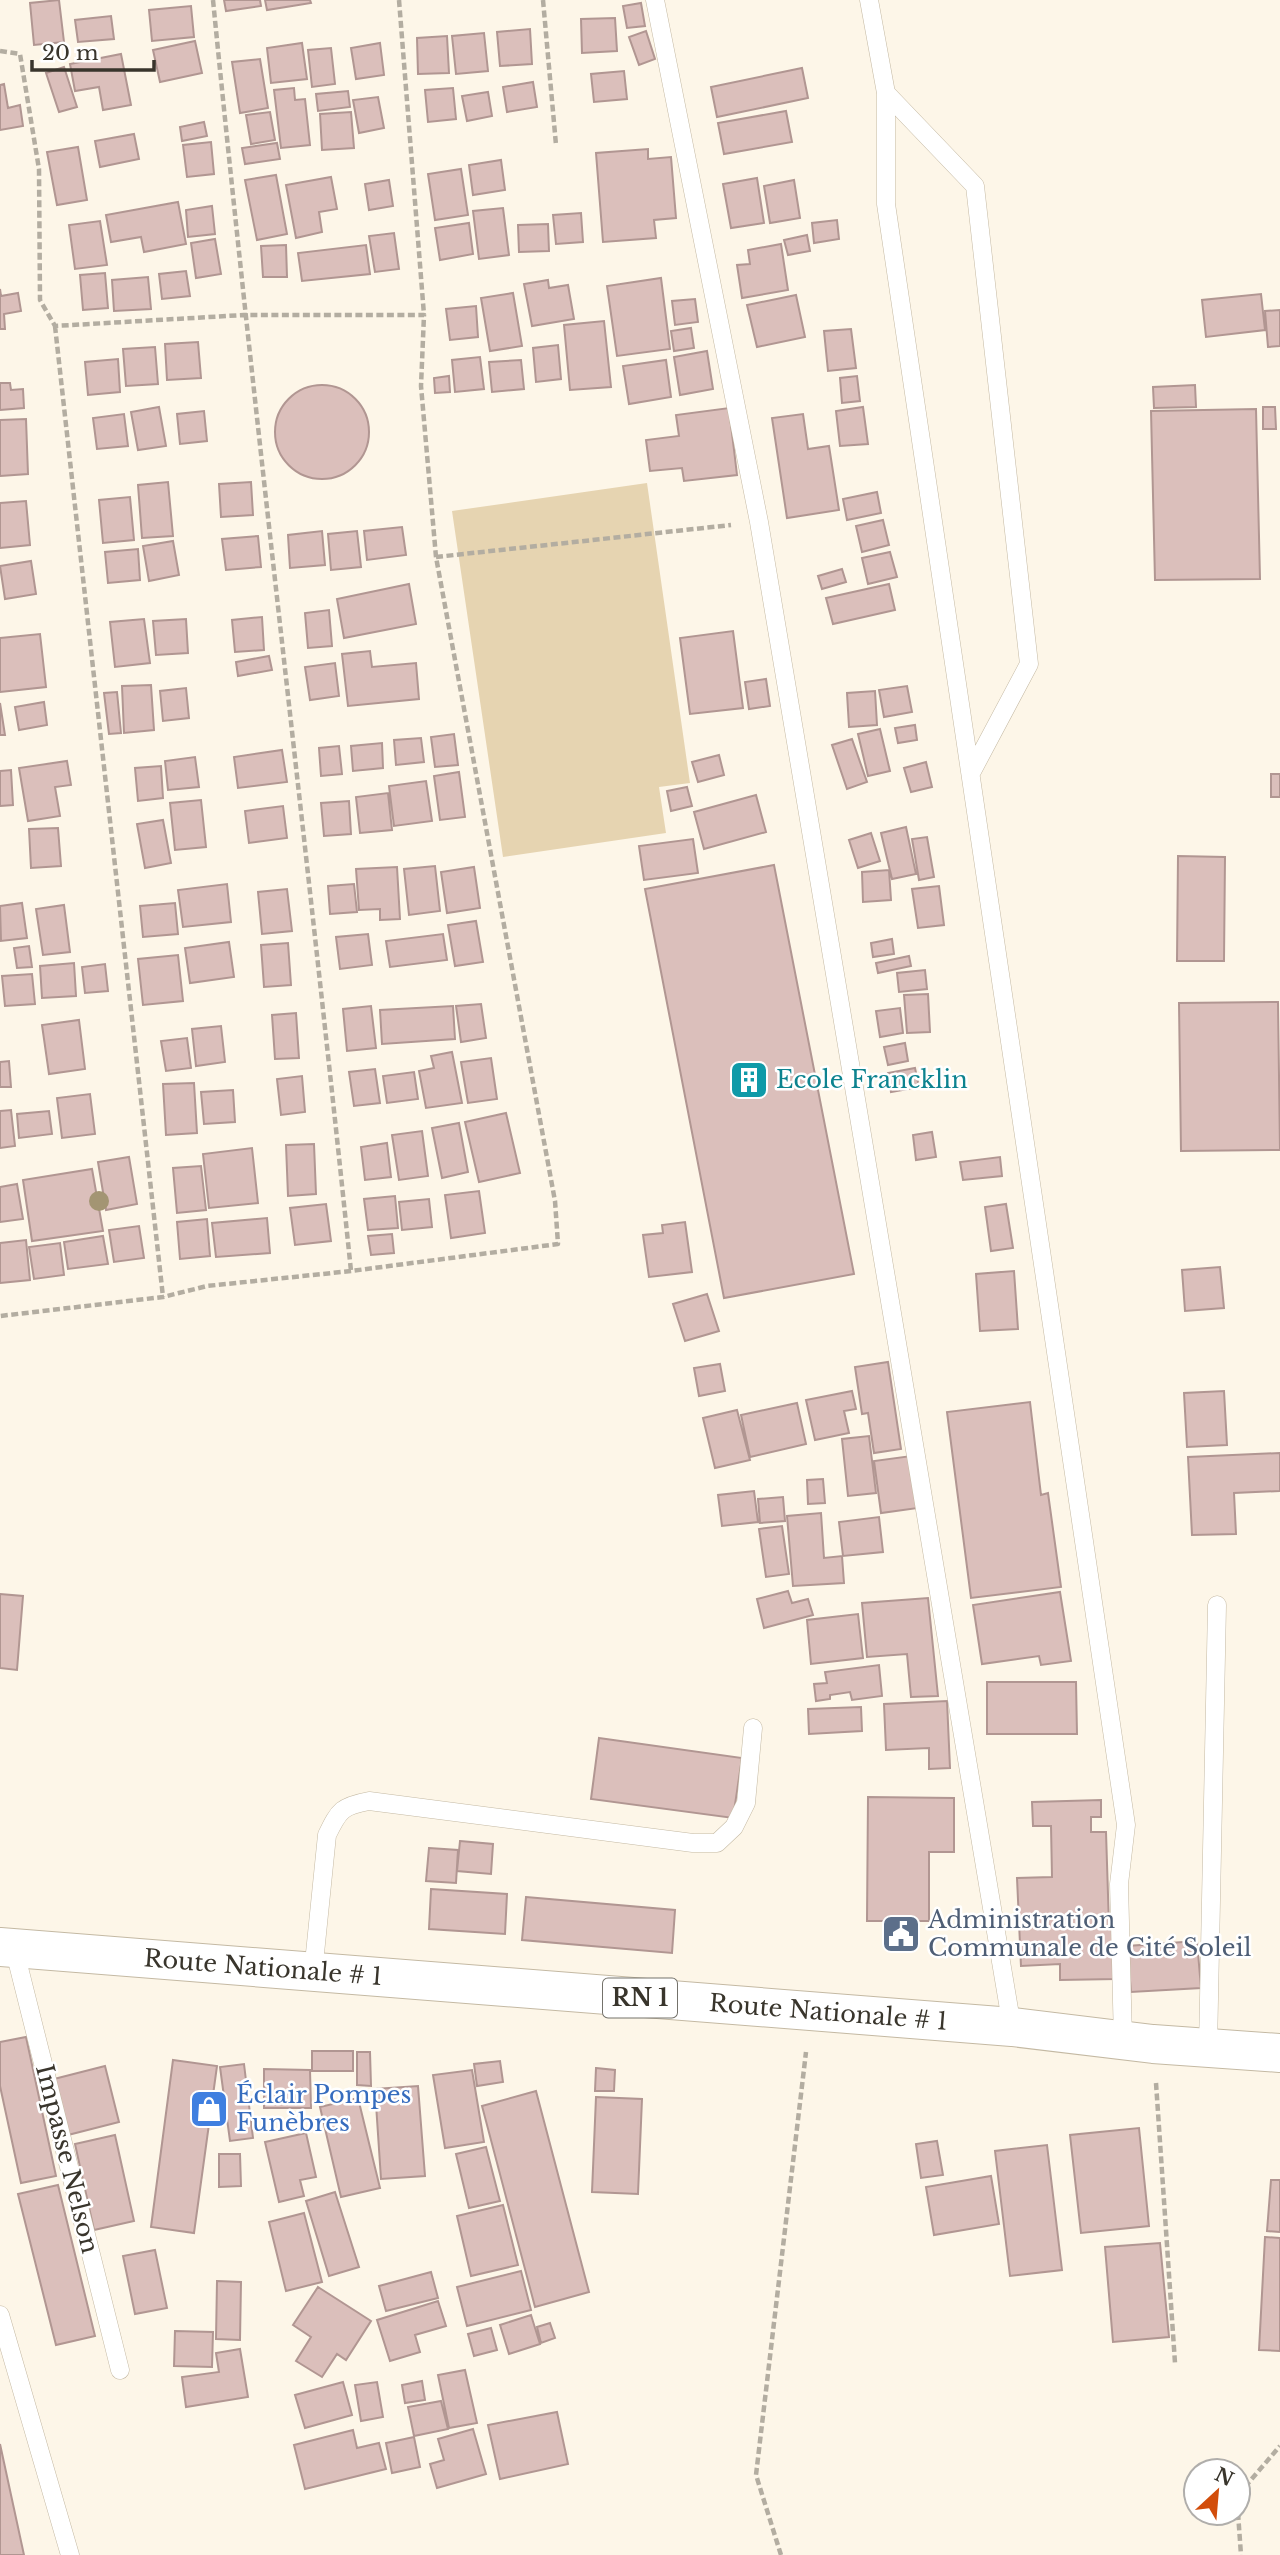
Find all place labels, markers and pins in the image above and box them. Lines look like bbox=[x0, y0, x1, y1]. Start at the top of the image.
building icon: Ecole Francklin bbox=[728, 1059, 770, 1101]
place label: Ecole Francklin bbox=[776, 1065, 968, 1094]
place label: Administration Communale de Cité Soleil bbox=[927, 1905, 1252, 1962]
public building icon: Administration Communale de Cité Soleil bbox=[880, 1913, 922, 1955]
place label: Éclair Pompes Funèbres bbox=[236, 2080, 411, 2137]
shop icon: Éclair Pompes Funèbres bbox=[188, 2088, 230, 2130]

